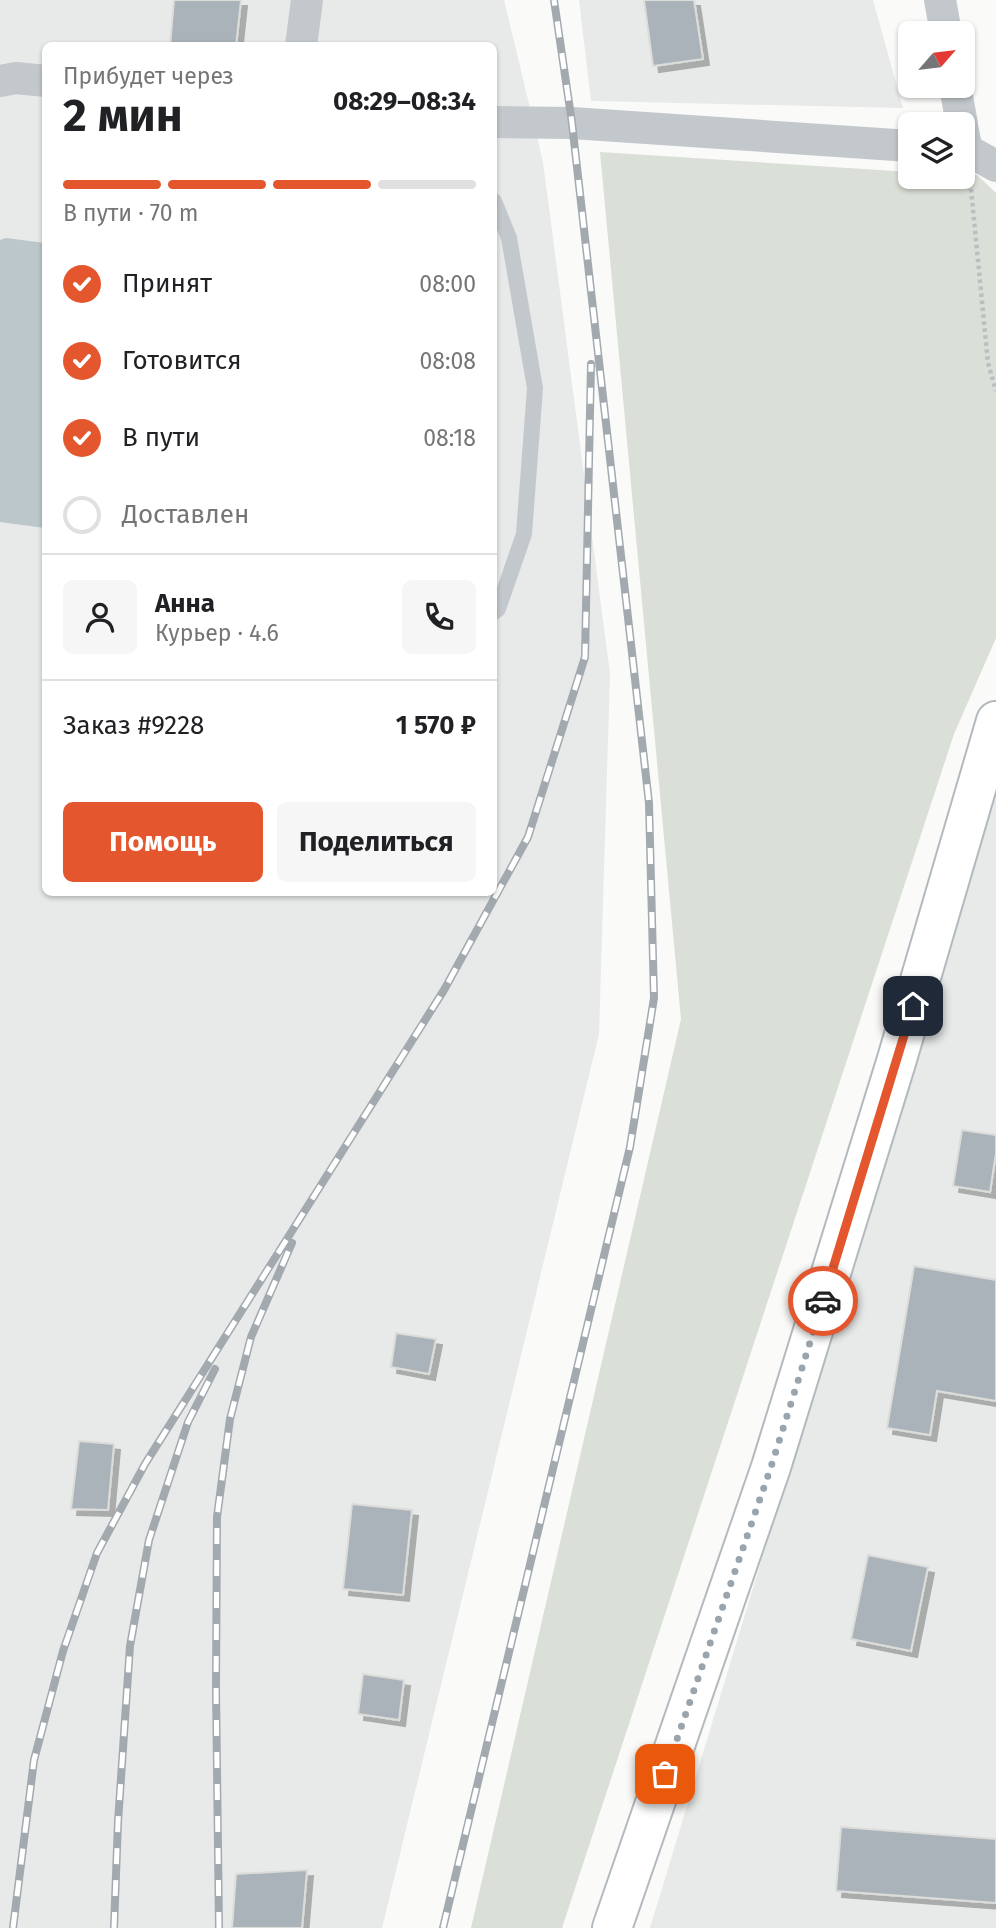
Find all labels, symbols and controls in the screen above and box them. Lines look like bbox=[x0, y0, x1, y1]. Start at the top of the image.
north arrow bbox=[898, 21, 975, 98]
map controls bbox=[898, 21, 975, 189]
text: Прибудет через bbox=[63, 62, 234, 90]
text: 08:29–08:34 bbox=[333, 86, 476, 117]
text: 2 мин bbox=[63, 88, 183, 143]
button: layers bbox=[898, 112, 975, 189]
text: В пути · 70 m bbox=[63, 199, 198, 227]
icon: check bbox=[63, 265, 101, 303]
text: Принят bbox=[122, 268, 212, 299]
text: 08:00 bbox=[419, 270, 476, 298]
icon: check bbox=[63, 342, 101, 380]
text: Готовится bbox=[122, 345, 242, 376]
text: 08:08 bbox=[419, 347, 476, 375]
icon: check bbox=[63, 419, 101, 457]
text: В пути bbox=[122, 422, 200, 453]
text: 08:18 bbox=[423, 424, 476, 452]
text: Доставлен bbox=[122, 499, 249, 530]
button: person bbox=[63, 580, 137, 654]
button: phone bbox=[402, 580, 476, 654]
text: Анна bbox=[155, 588, 215, 619]
text: Курьер · 4.6 bbox=[155, 619, 279, 647]
text: Заказ #9228 bbox=[63, 710, 204, 741]
text: 1 570 ₽ bbox=[396, 710, 476, 741]
button: Помощь bbox=[63, 802, 263, 882]
button: Поделиться bbox=[277, 802, 476, 882]
pin bbox=[883, 976, 943, 1036]
icon: home bbox=[894, 987, 932, 1025]
courier bbox=[788, 1266, 858, 1336]
icon: car bbox=[804, 1282, 842, 1320]
pin bbox=[635, 1744, 695, 1804]
icon: bag bbox=[646, 1755, 684, 1793]

